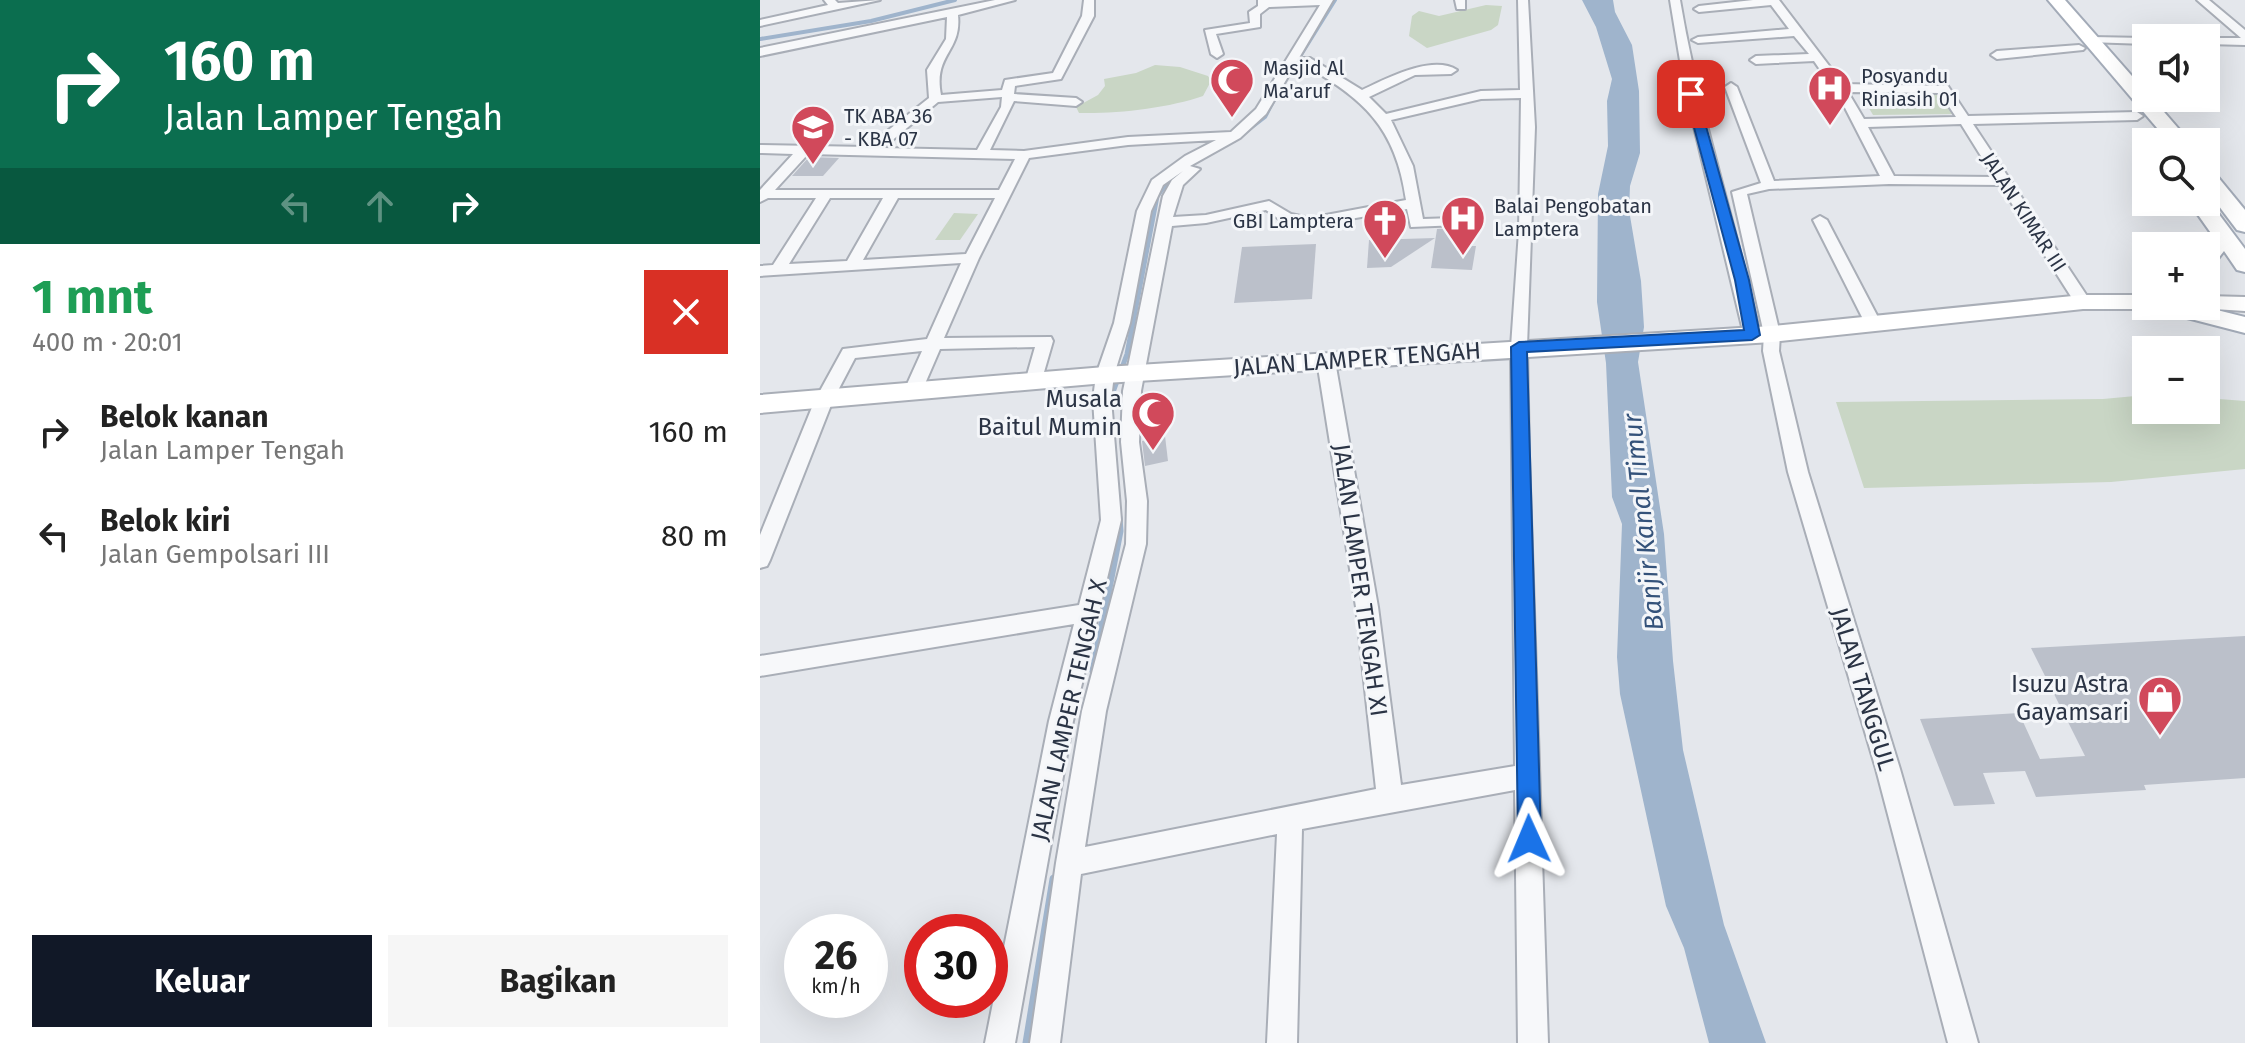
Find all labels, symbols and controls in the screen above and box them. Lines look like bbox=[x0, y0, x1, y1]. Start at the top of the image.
map controls bbox=[2132, 24, 2220, 424]
button: sound bbox=[2132, 24, 2220, 112]
text: 160 m bbox=[164, 28, 315, 95]
icon: right bbox=[32, 32, 136, 136]
mosque icon: Masjid Al Ma'aruf bbox=[1208, 56, 1256, 119]
place label: Masjid Al Ma'aruf bbox=[1263, 56, 1345, 103]
pin bbox=[1657, 60, 1725, 128]
hospital icon: Posyandu Riniasih 01 bbox=[1806, 64, 1854, 127]
place label: Posyandu Riniasih 01 bbox=[1861, 64, 1958, 111]
icon: arrive bbox=[1669, 72, 1713, 116]
text: Jalan Lamper Tengah bbox=[164, 96, 503, 140]
school or university icon: TK ABA 36 - KBA 07 bbox=[789, 103, 837, 166]
place label: TK ABA 36 - KBA 07 bbox=[844, 104, 932, 151]
button: search bbox=[2132, 128, 2220, 216]
street label: JALAN KIMAR III bbox=[1976, 148, 2072, 276]
icon: left bbox=[274, 184, 318, 228]
icon: ahead bbox=[358, 184, 402, 228]
icon: right bbox=[442, 184, 486, 228]
hospital icon: Balai Pengobatan Lamptera bbox=[1439, 194, 1487, 257]
place label: Balai Pengobatan Lamptera bbox=[1494, 194, 1652, 241]
church icon: GBI Lamptera bbox=[1361, 197, 1409, 260]
place label: GBI Lamptera bbox=[1233, 209, 1354, 233]
button: + bbox=[2132, 232, 2220, 320]
text: 1 mnt bbox=[32, 268, 152, 326]
button: close bbox=[644, 270, 728, 354]
text: 400 m · 20:01 bbox=[32, 327, 183, 358]
street label: JALAN LAMPER TENGAH bbox=[1232, 336, 1482, 382]
button: − bbox=[2132, 336, 2220, 424]
place label: Musala Baitul Mumin bbox=[978, 385, 1122, 441]
mosque icon: Musala Baitul Mumin bbox=[1129, 389, 1177, 452]
text: Belok kanan bbox=[100, 399, 269, 435]
icon: right bbox=[32, 410, 76, 454]
water label: Banjir Kanal Timur bbox=[1617, 411, 1670, 632]
text: 160 m bbox=[649, 414, 728, 450]
text: Jalan Lamper Tengah bbox=[100, 435, 345, 466]
street label: JALAN LAMPER TENGAH XI bbox=[1327, 442, 1393, 718]
text: Belok kiri bbox=[100, 503, 231, 539]
icon: left bbox=[32, 514, 76, 558]
text: 80 m bbox=[661, 518, 728, 554]
text: Jalan Gempolsari III bbox=[100, 539, 330, 570]
street label: JALAN LAMPER TENGAH X bbox=[1025, 576, 1113, 844]
street label: JALAN TANGGUL bbox=[1825, 604, 1901, 774]
place label: Isuzu Astra Gayamsari bbox=[2011, 670, 2129, 726]
shop icon: Isuzu Astra Gayamsari bbox=[2136, 674, 2184, 737]
position arrow bbox=[1487, 797, 1571, 881]
speed limit sign: 30 bbox=[904, 914, 1008, 1018]
text: 26 bbox=[814, 932, 858, 980]
button: Keluar bbox=[32, 935, 372, 1027]
button: Bagikan bbox=[388, 935, 728, 1027]
text: km/h bbox=[811, 974, 861, 998]

